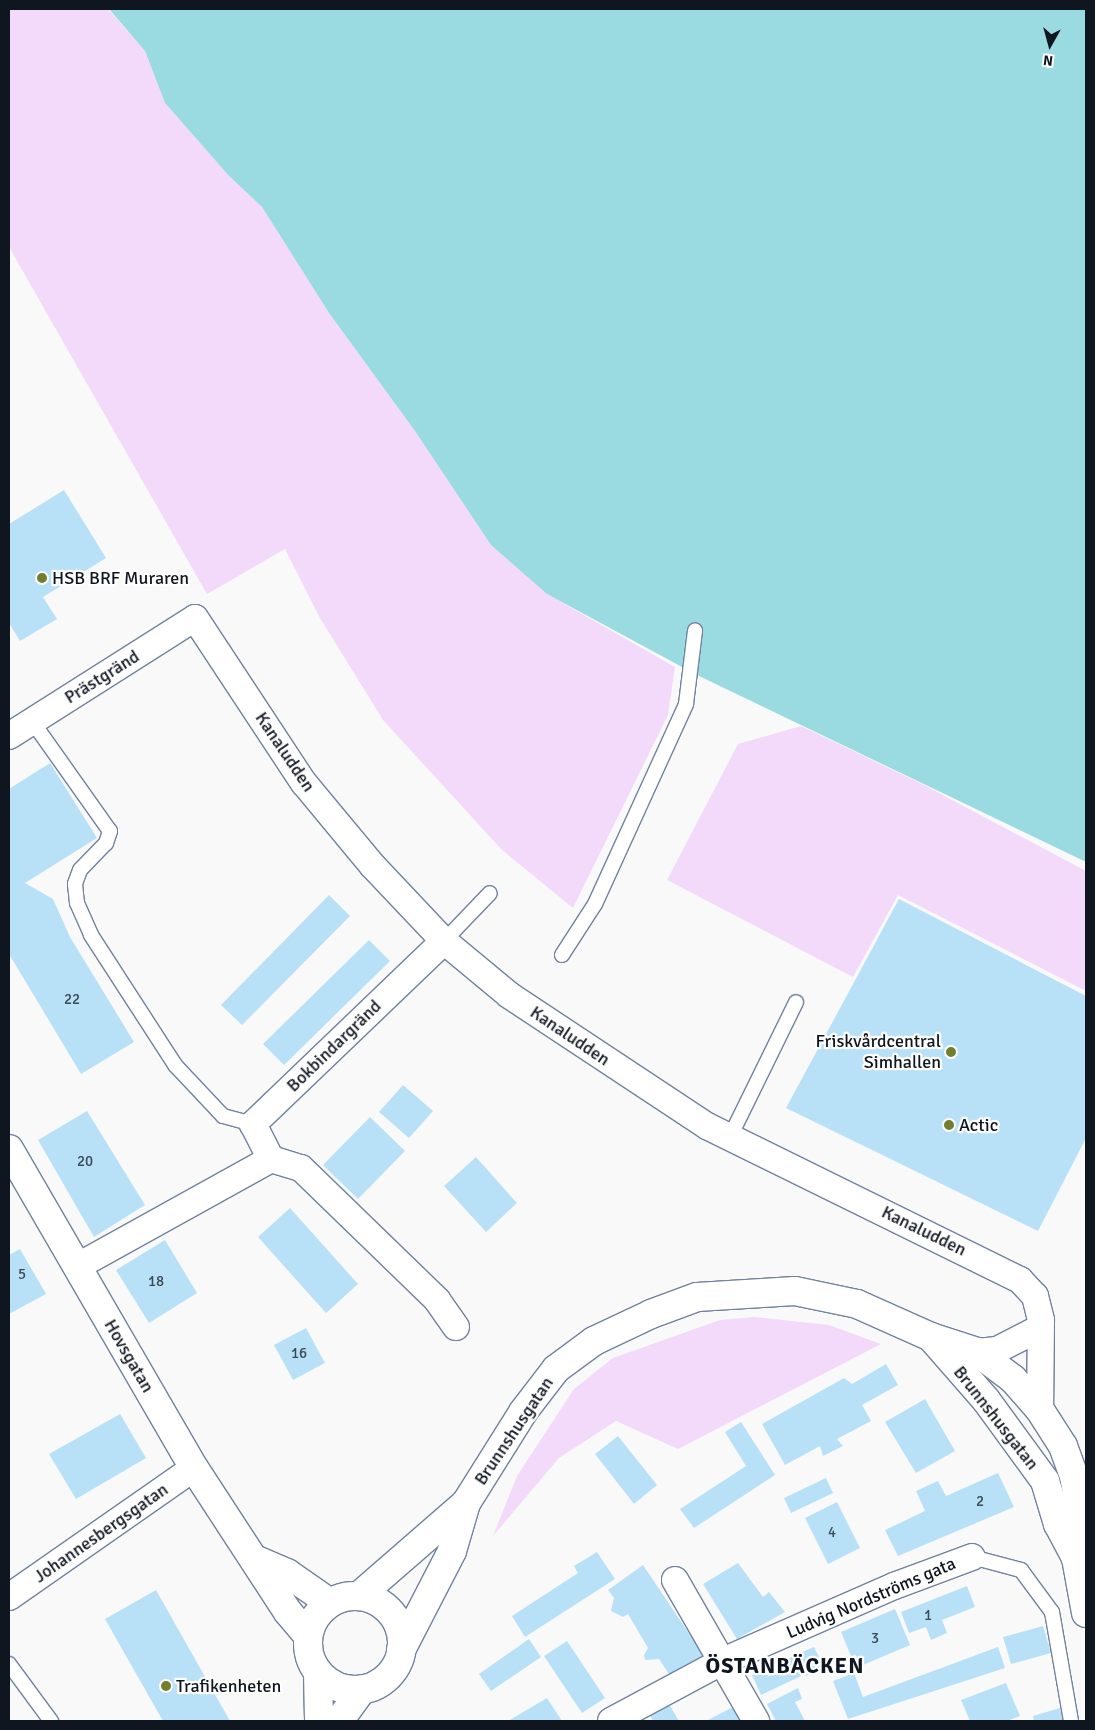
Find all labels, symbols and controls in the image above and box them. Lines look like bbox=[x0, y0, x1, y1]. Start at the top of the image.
north arrow bbox=[1025, 20, 1075, 70]
text: N bbox=[1042, 51, 1054, 69]
place label: HSB BRF Muraren bbox=[52, 567, 189, 589]
marker: HSB BRF Muraren bbox=[36, 572, 48, 584]
street label: Prästgränd bbox=[61, 646, 143, 708]
street label: Kanaludden bbox=[250, 708, 320, 796]
house number: 22 bbox=[64, 991, 80, 1009]
street label: Bokbindargränd bbox=[282, 995, 386, 1097]
street label: Kanaludden bbox=[526, 1001, 614, 1071]
place label: Friskvårdcentral Simhallen bbox=[816, 1031, 941, 1074]
marker: Friskvårdcentral Simhallen bbox=[945, 1046, 957, 1058]
place label: Actic bbox=[959, 1114, 998, 1136]
marker: Actic bbox=[943, 1119, 955, 1131]
house number: 20 bbox=[77, 1153, 93, 1171]
street label: Kanaludden bbox=[878, 1201, 970, 1261]
house number: 5 bbox=[18, 1266, 26, 1284]
house number: 18 bbox=[148, 1273, 164, 1291]
street label: Hovsgatan bbox=[99, 1315, 159, 1397]
house number: 16 bbox=[291, 1345, 307, 1363]
street label: Brunnshusgatan bbox=[949, 1362, 1043, 1474]
street label: Brunnshusgatan bbox=[470, 1373, 558, 1489]
street label: Johannesbergsgatan bbox=[30, 1479, 172, 1587]
house number: 2 bbox=[976, 1493, 984, 1511]
house number: 4 bbox=[828, 1524, 836, 1542]
street label: Ludvig Nordströms gata bbox=[783, 1552, 959, 1644]
house number: 1 bbox=[924, 1607, 932, 1625]
house number: 3 bbox=[871, 1630, 879, 1648]
district label: ÖSTANBÄCKEN bbox=[704, 1653, 866, 1679]
place label: Trafikenheten bbox=[176, 1675, 281, 1697]
marker: Trafikenheten bbox=[160, 1680, 172, 1692]

